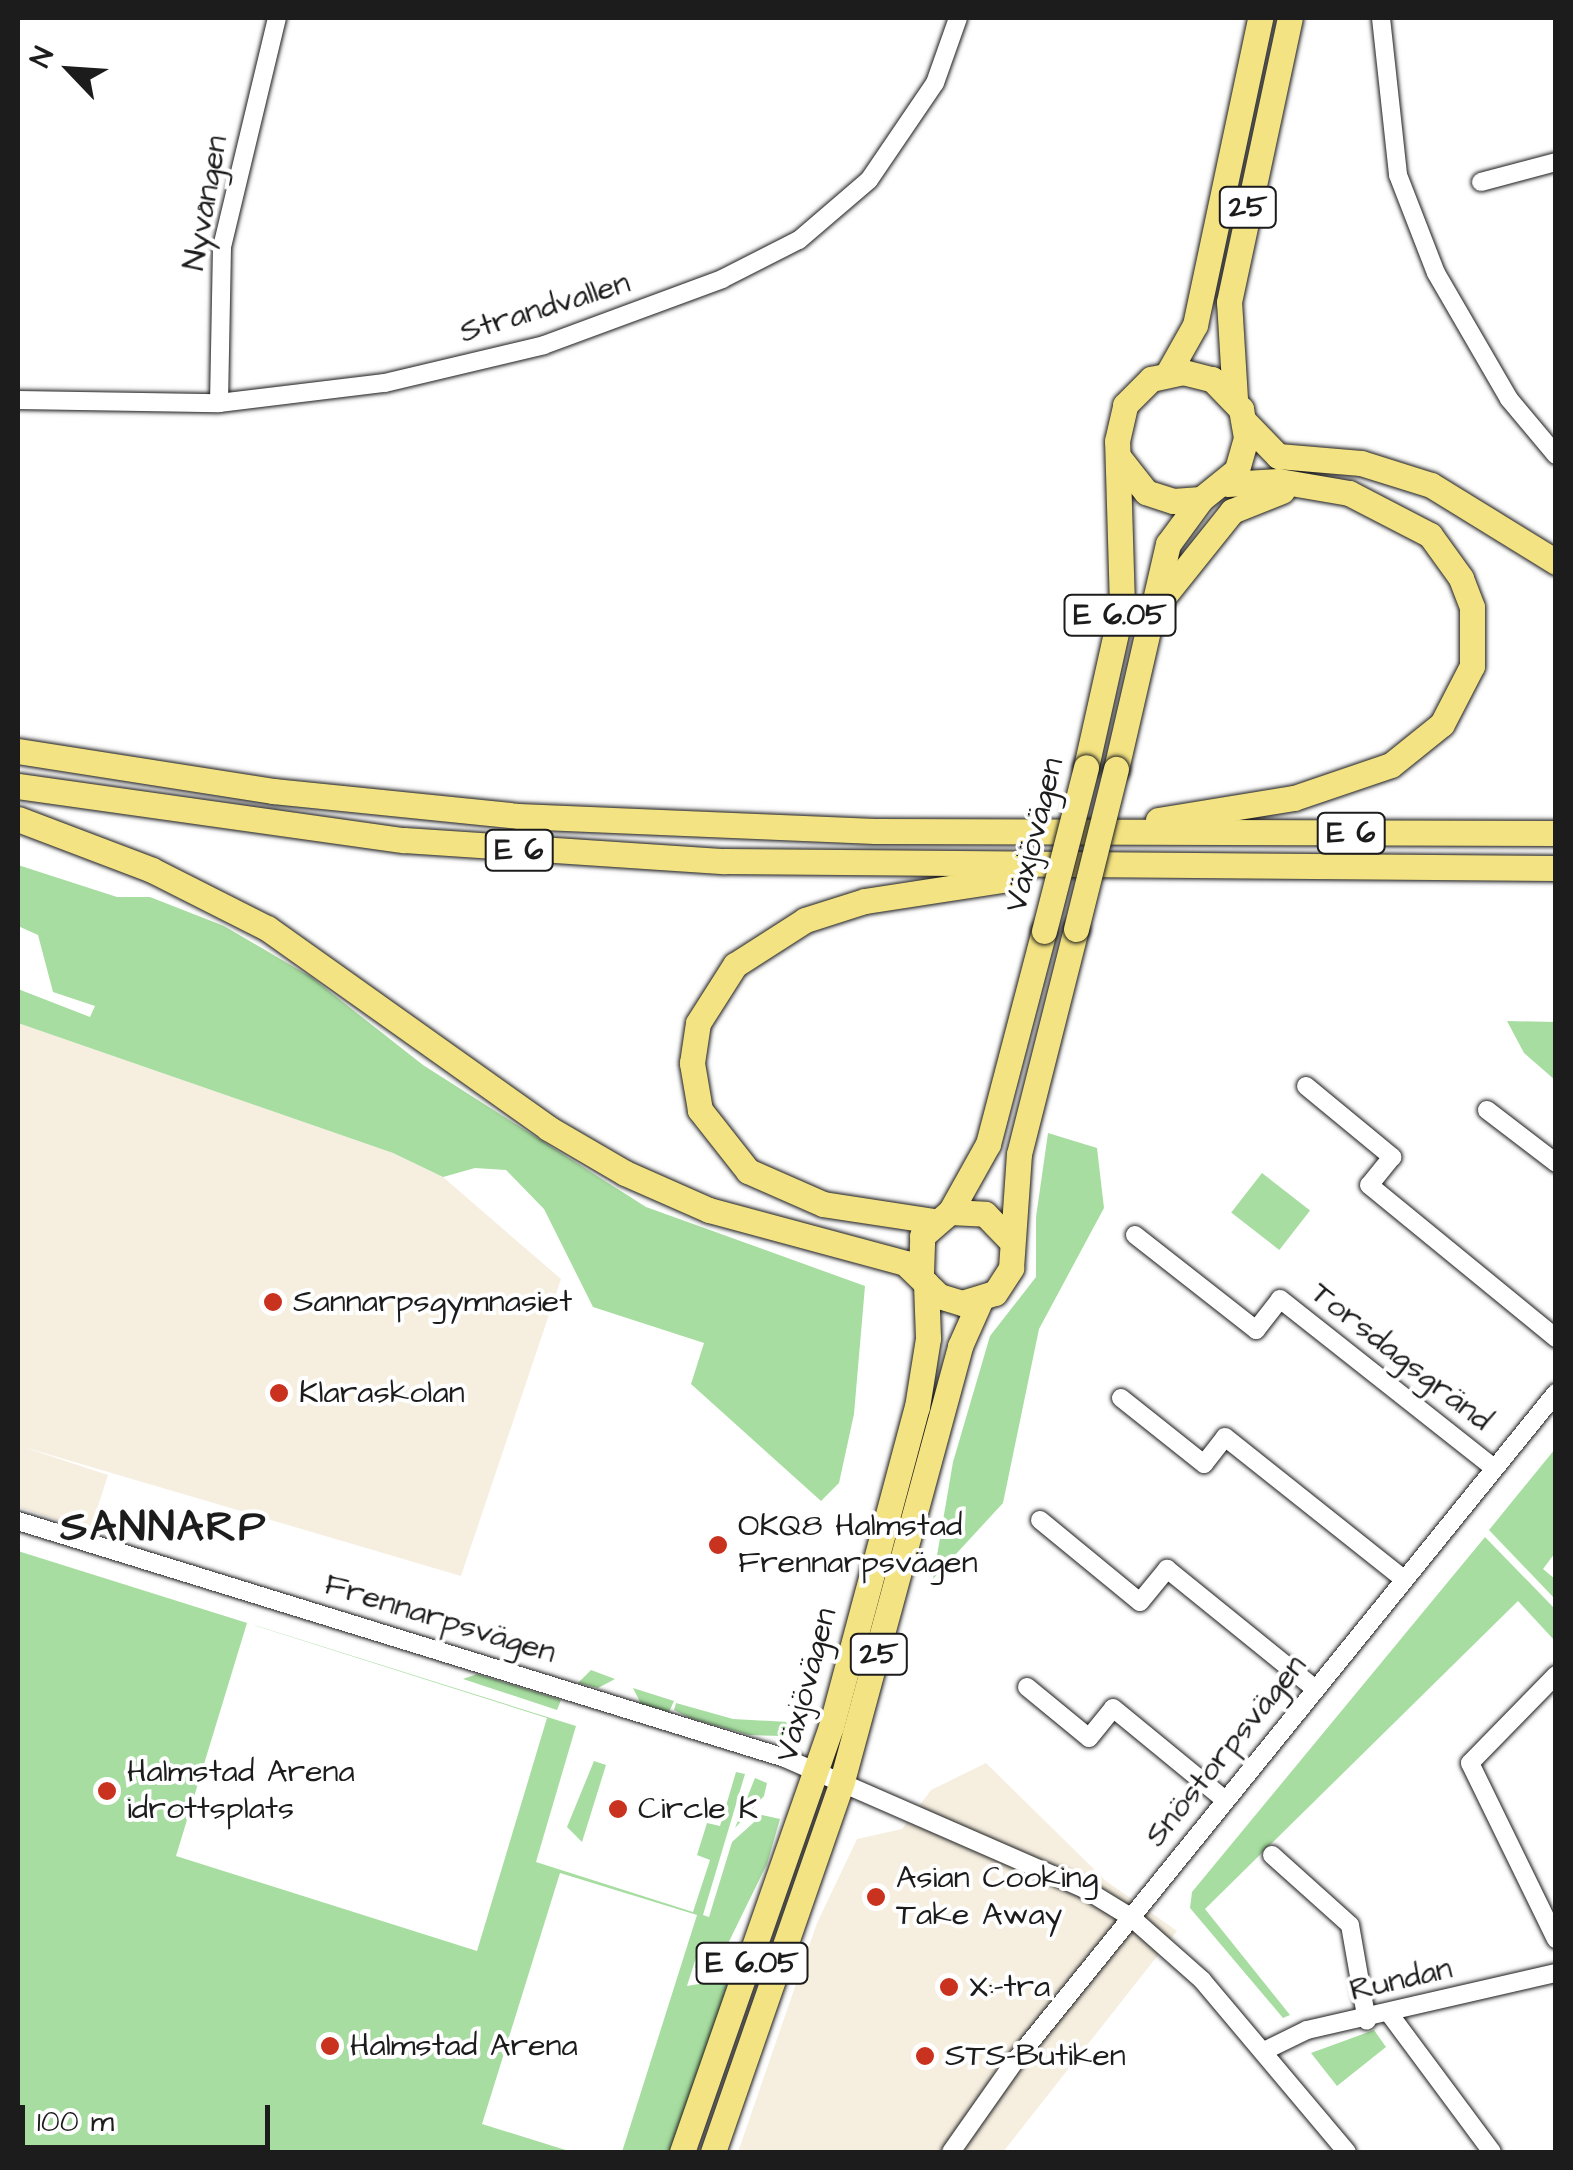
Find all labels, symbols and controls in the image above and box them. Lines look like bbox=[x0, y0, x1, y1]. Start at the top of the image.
north arrow bbox=[20, 20, 120, 120]
text: N bbox=[21, 41, 64, 73]
street label: Nyvången bbox=[175, 133, 237, 273]
road number: 25 bbox=[1218, 182, 1278, 232]
street label: Strandvallen bbox=[455, 264, 635, 352]
road number: E 6.05 bbox=[1062, 590, 1178, 640]
street label: Växjövägen bbox=[997, 754, 1073, 916]
road number: E 6 bbox=[1316, 808, 1386, 858]
road number: E 6 bbox=[484, 825, 554, 875]
street label: Torsdagsgränd bbox=[1303, 1274, 1499, 1440]
place label: Sannarpsgymnasiet bbox=[293, 1283, 572, 1321]
marker: Sannarpsgymnasiet bbox=[262, 1291, 284, 1313]
place label: Klaraskolan bbox=[299, 1374, 465, 1412]
marker: Klaraskolan bbox=[268, 1382, 290, 1404]
district label: SANNARP bbox=[60, 1503, 268, 1553]
place label: OKQ8 Halmstad Frennarpsvägen bbox=[738, 1508, 978, 1583]
marker: OKQ8 Halmstad Frennarpsvägen bbox=[707, 1534, 729, 1556]
street label: Frennarpsvägen bbox=[320, 1566, 560, 1672]
street label: Växjövägen bbox=[768, 1604, 846, 1766]
road number: 25 bbox=[849, 1629, 909, 1679]
street label: Snöstorpsvägen bbox=[1137, 1647, 1315, 1855]
place label: Halmstad Arena idrottsplats bbox=[127, 1754, 355, 1829]
marker: Halmstad Arena idrottsplats bbox=[96, 1780, 118, 1802]
place label: Circle K bbox=[638, 1790, 758, 1828]
marker: Circle K bbox=[607, 1798, 629, 1820]
place label: Asian Cooking Take Away bbox=[896, 1860, 1098, 1935]
marker: Asian Cooking Take Away bbox=[865, 1886, 887, 1908]
road number: E 6.05 bbox=[694, 1938, 810, 1988]
street label: Rundan bbox=[1346, 1950, 1456, 2010]
place label: X:-tra bbox=[969, 1968, 1050, 2006]
marker: X:-tra bbox=[938, 1976, 960, 1998]
place label: Halmstad Arena bbox=[350, 2027, 578, 2065]
marker: Halmstad Arena bbox=[319, 2035, 341, 2057]
place label: STS-Butiken bbox=[945, 2037, 1126, 2075]
marker: STS-Butiken bbox=[914, 2045, 936, 2067]
scale bar bbox=[25, 2085, 275, 2147]
text: 100 m bbox=[37, 2101, 114, 2143]

